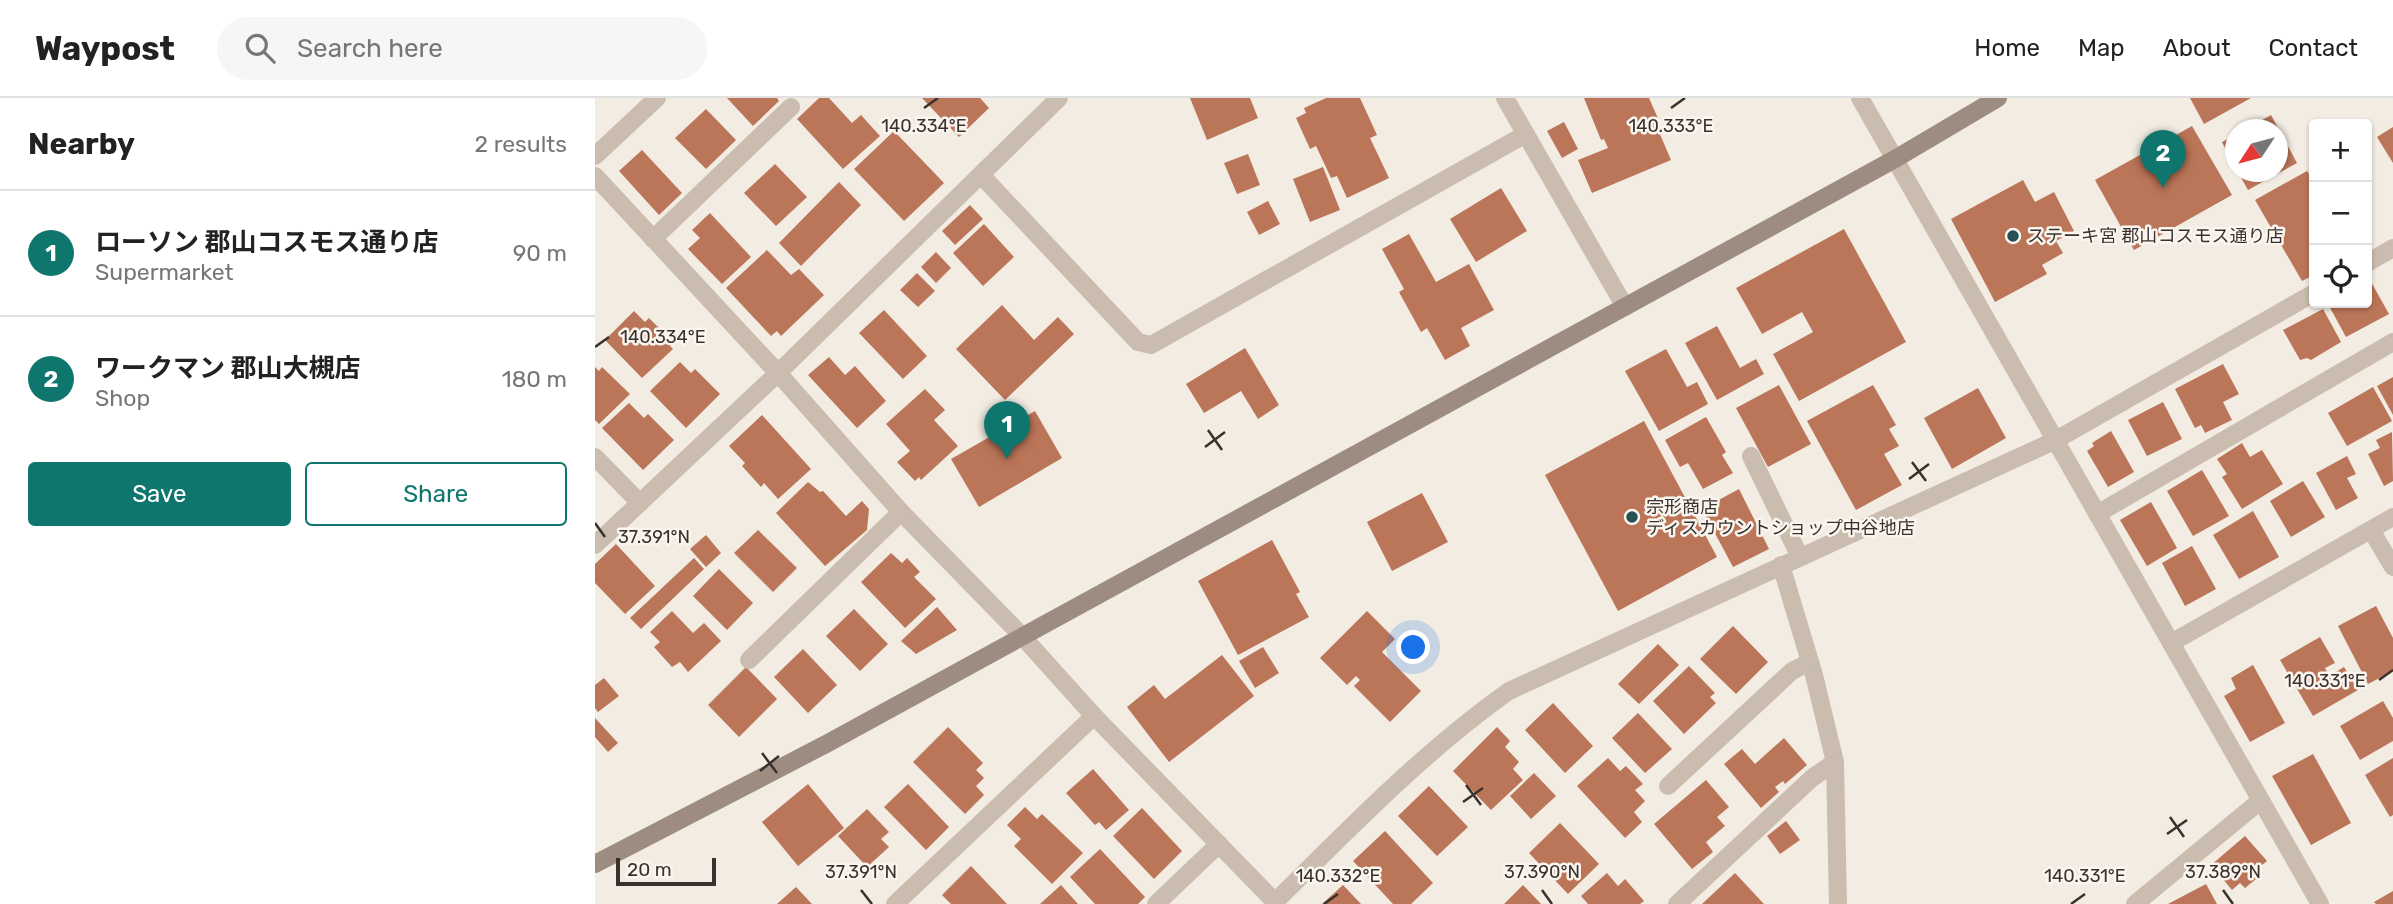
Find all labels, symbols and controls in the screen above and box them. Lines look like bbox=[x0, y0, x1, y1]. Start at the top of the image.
search box bbox=[217, 17, 707, 80]
text: Waypost bbox=[35, 29, 175, 68]
icon: search bbox=[241, 29, 279, 67]
text: Search here bbox=[297, 33, 443, 64]
text: Home bbox=[1974, 34, 2040, 62]
text: Map bbox=[2078, 34, 2125, 62]
text: About bbox=[2163, 34, 2231, 62]
text: Contact bbox=[2269, 34, 2358, 62]
text: 140.334°E bbox=[881, 115, 967, 137]
text: 140.333°E bbox=[1629, 115, 1713, 137]
north arrow bbox=[2225, 119, 2288, 182]
map controls bbox=[2309, 119, 2372, 308]
button: + bbox=[2309, 119, 2372, 182]
text: Nearby bbox=[28, 126, 135, 162]
text: 2 results bbox=[475, 130, 567, 158]
pin: 2 bbox=[2140, 130, 2186, 188]
button: − bbox=[2309, 182, 2372, 245]
place label: ステーキ宮 郡山コスモス通り店 bbox=[2027, 225, 2283, 247]
text: ローソン 郡山コスモス通り店 bbox=[95, 227, 439, 258]
marker: ステーキ宮 郡山コスモス通り店 bbox=[2005, 228, 2021, 244]
text: 1 bbox=[45, 239, 57, 267]
text: 90 m bbox=[513, 239, 567, 267]
button: locate bbox=[2309, 245, 2372, 308]
text: Supermarket bbox=[95, 258, 233, 286]
text: 140.334°E bbox=[620, 326, 706, 348]
text: ワークマン 郡山大槻店 bbox=[95, 353, 361, 384]
text: 2 bbox=[44, 365, 58, 393]
text: 180 m bbox=[502, 365, 567, 393]
text: Shop bbox=[95, 384, 150, 412]
pin: 1 bbox=[984, 401, 1030, 459]
button: Save bbox=[28, 462, 291, 526]
button: Share bbox=[305, 462, 567, 526]
place label: 宗形商店 ディスカウントショップ中谷地店 bbox=[1646, 496, 1915, 539]
marker: 宗形商店 ディスカウントショップ中谷地店 bbox=[1624, 509, 1640, 525]
text: 37.391°N bbox=[618, 526, 690, 548]
your location bbox=[1396, 630, 1430, 664]
text: 140.331°E bbox=[2284, 670, 2366, 692]
scale bar bbox=[616, 855, 716, 887]
text: 20 m bbox=[627, 858, 672, 881]
text: 37.391°N bbox=[825, 861, 897, 883]
text: 37.390°N bbox=[1504, 861, 1580, 883]
text: 37.389°N bbox=[2185, 861, 2261, 883]
text: 140.332°E bbox=[1296, 865, 1380, 887]
text: 140.331°E bbox=[2044, 865, 2126, 887]

